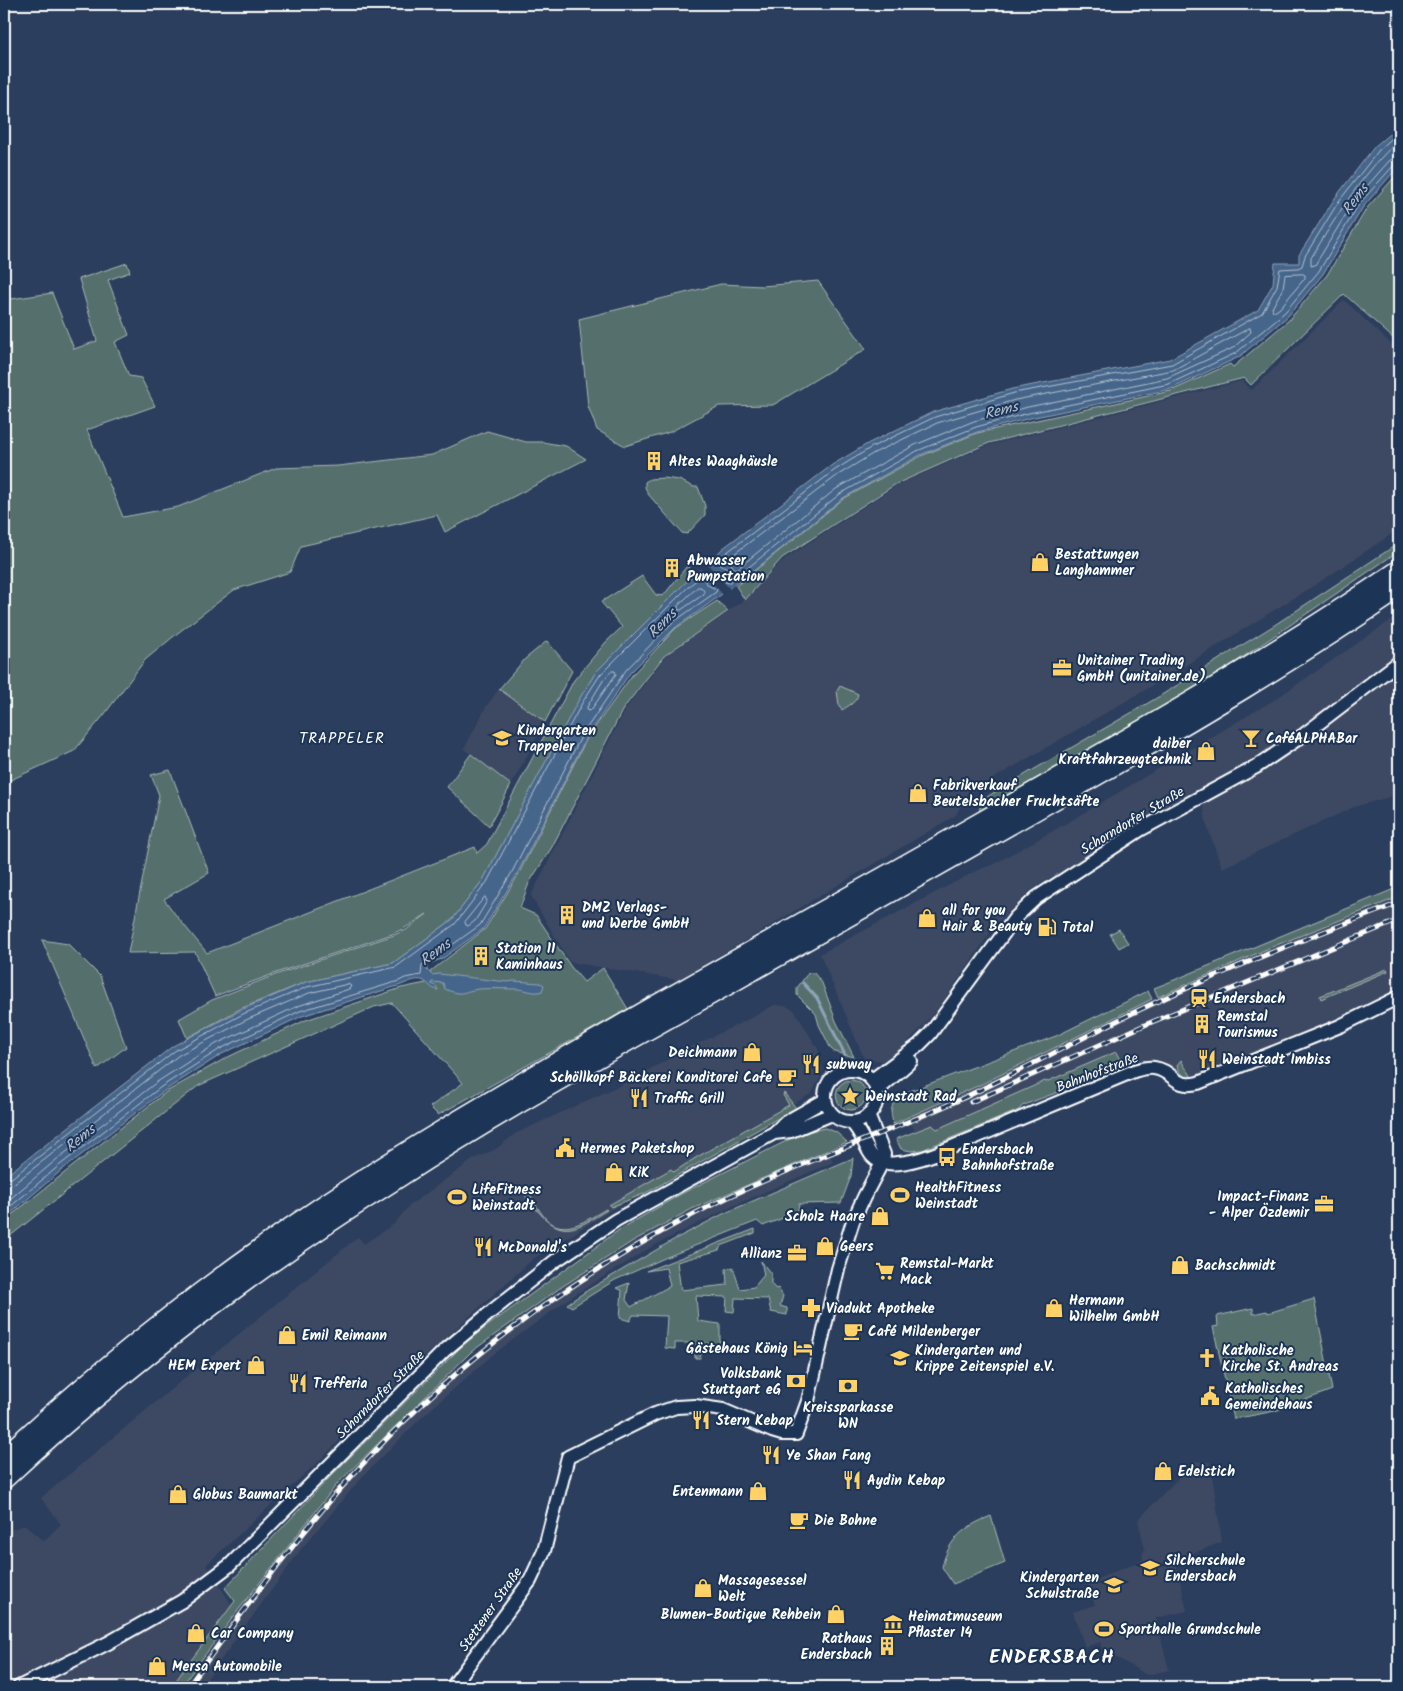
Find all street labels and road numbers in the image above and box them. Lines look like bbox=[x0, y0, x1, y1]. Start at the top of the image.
street label: Schorndorfer Straße bbox=[1076, 781, 1189, 861]
street label: Bahnhofstraße bbox=[1053, 1047, 1142, 1099]
street label: Schorndorfer Straße bbox=[331, 1345, 431, 1444]
street label: Stettener Straße bbox=[453, 1562, 529, 1656]

